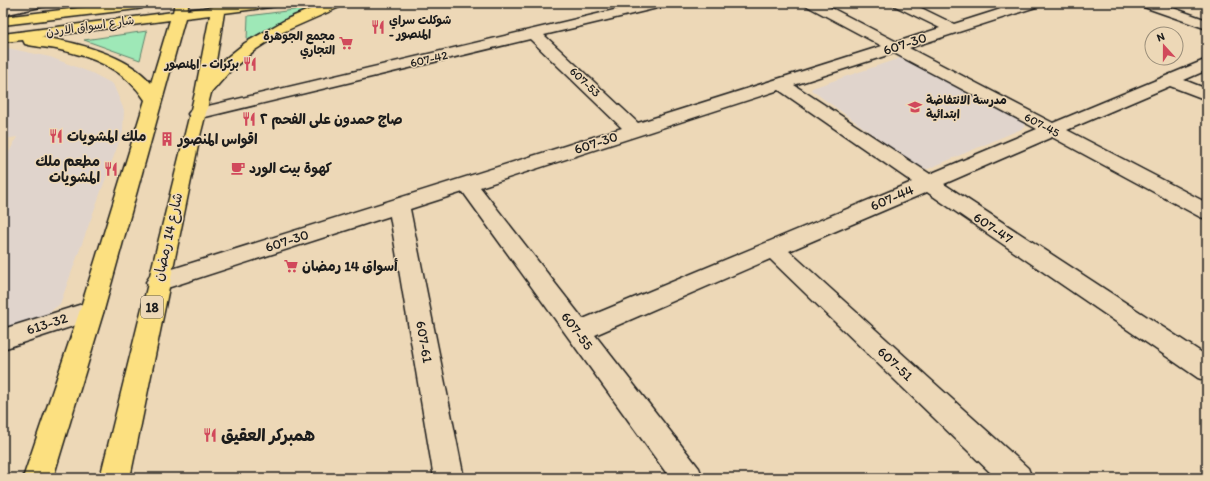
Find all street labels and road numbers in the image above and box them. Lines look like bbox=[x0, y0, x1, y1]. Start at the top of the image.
street label: شارع اسواق الاردن bbox=[45, 13, 135, 41]
street label: 607-30 bbox=[881, 29, 929, 59]
street label: 607-42 bbox=[409, 48, 450, 70]
street label: 607-53 bbox=[567, 64, 604, 100]
street label: 607-45 bbox=[1022, 110, 1062, 140]
street label: 607-30 bbox=[572, 128, 620, 158]
street label: 607-44 bbox=[868, 181, 917, 215]
street label: شارع 14 رمضان bbox=[150, 191, 187, 283]
street label: 607-47 bbox=[970, 209, 1016, 247]
street label: 607-30 bbox=[263, 226, 311, 256]
road number: 18 bbox=[141, 296, 163, 318]
street label: 613-32 bbox=[24, 309, 70, 339]
street label: 607-55 bbox=[557, 309, 597, 353]
street label: 607-61 bbox=[412, 320, 436, 365]
street label: 607-51 bbox=[874, 343, 917, 385]

